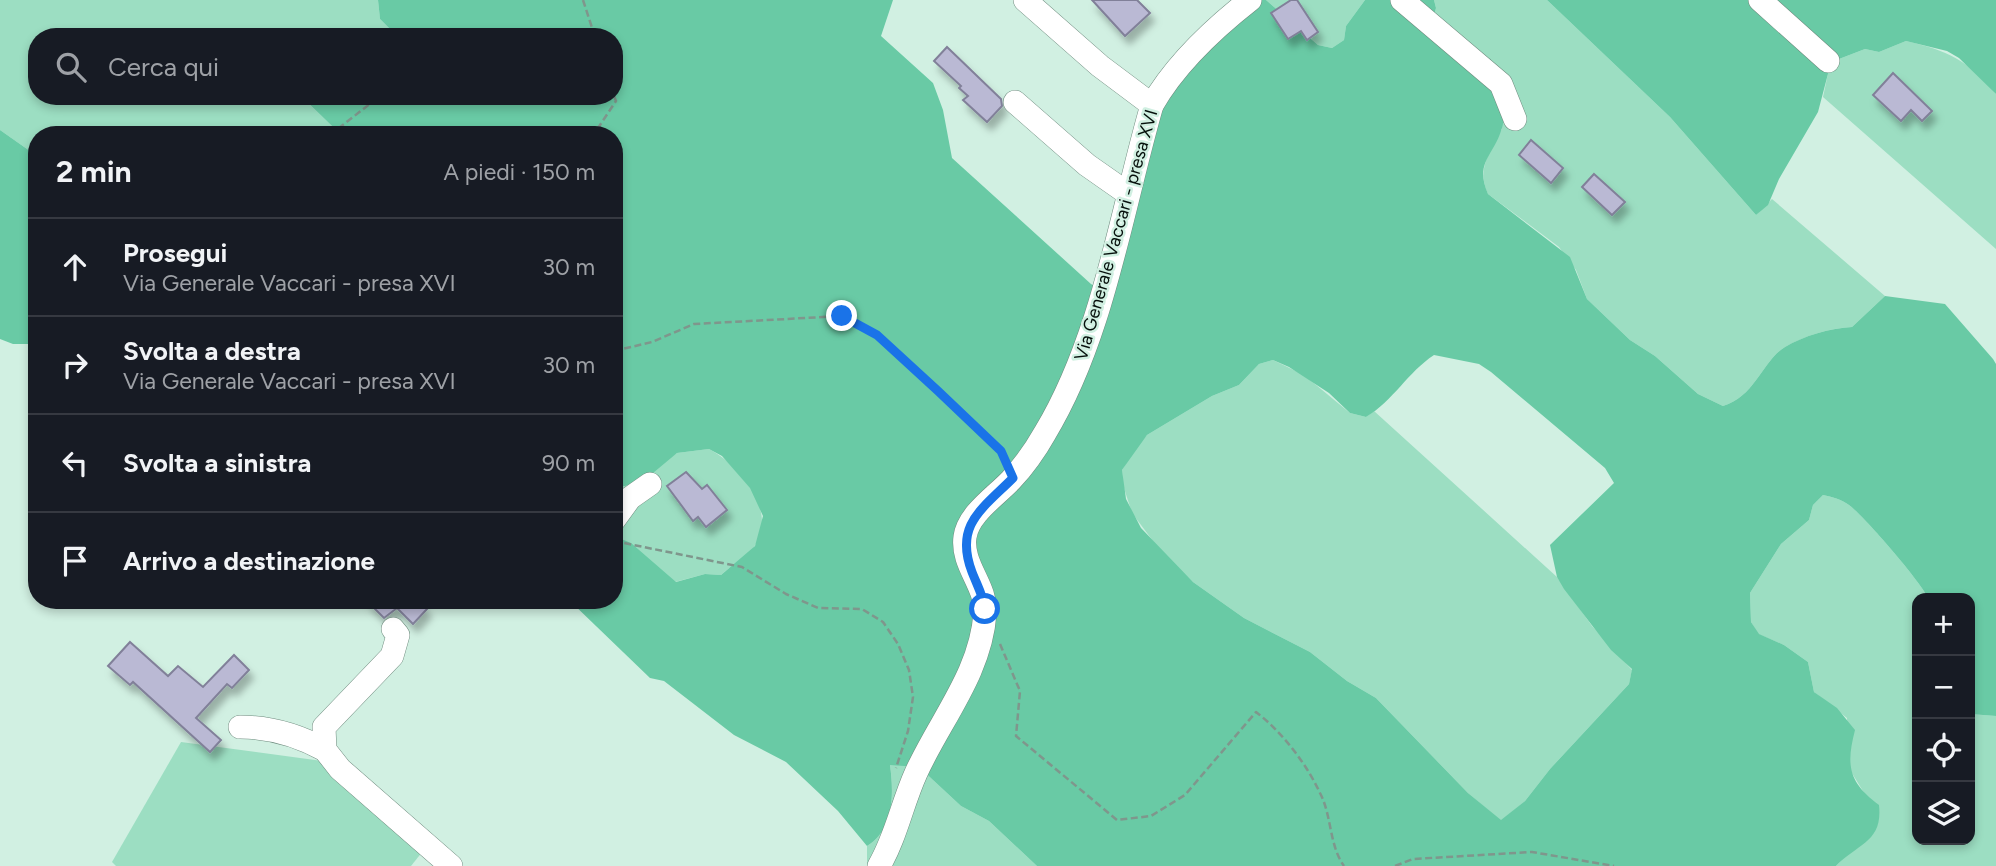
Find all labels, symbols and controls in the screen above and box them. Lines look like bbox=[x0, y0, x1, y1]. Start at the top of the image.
search box bbox=[28, 28, 623, 105]
icon: search bbox=[52, 48, 90, 86]
text: Cerca qui bbox=[108, 51, 219, 83]
street label: Via Generale Vaccari - presa XVI bbox=[1070, 107, 1162, 363]
text: 2 min bbox=[56, 153, 132, 190]
text: A piedi · 150 m bbox=[444, 158, 595, 186]
text: Prosegui bbox=[123, 237, 227, 269]
icon: ahead bbox=[56, 248, 94, 286]
text: 30 m bbox=[542, 253, 595, 281]
text: Via Generale Vaccari - presa XVI bbox=[123, 269, 456, 297]
route end bbox=[826, 300, 857, 331]
text: Svolta a destra bbox=[123, 335, 301, 367]
icon: right bbox=[56, 346, 94, 384]
text: 30 m bbox=[542, 351, 595, 379]
text: Via Generale Vaccari - presa XVI bbox=[123, 367, 456, 395]
icon: left bbox=[56, 444, 94, 482]
text: Svolta a sinistra bbox=[123, 447, 311, 479]
text: 90 m bbox=[542, 449, 595, 477]
icon: arrive bbox=[56, 542, 94, 580]
text: Arrivo a destinazione bbox=[123, 545, 375, 577]
route start bbox=[969, 593, 1000, 624]
map controls bbox=[1912, 593, 1975, 845]
button: + bbox=[1912, 593, 1975, 656]
button: − bbox=[1912, 656, 1975, 719]
button: locate bbox=[1912, 719, 1975, 782]
button: layers bbox=[1912, 782, 1975, 845]

